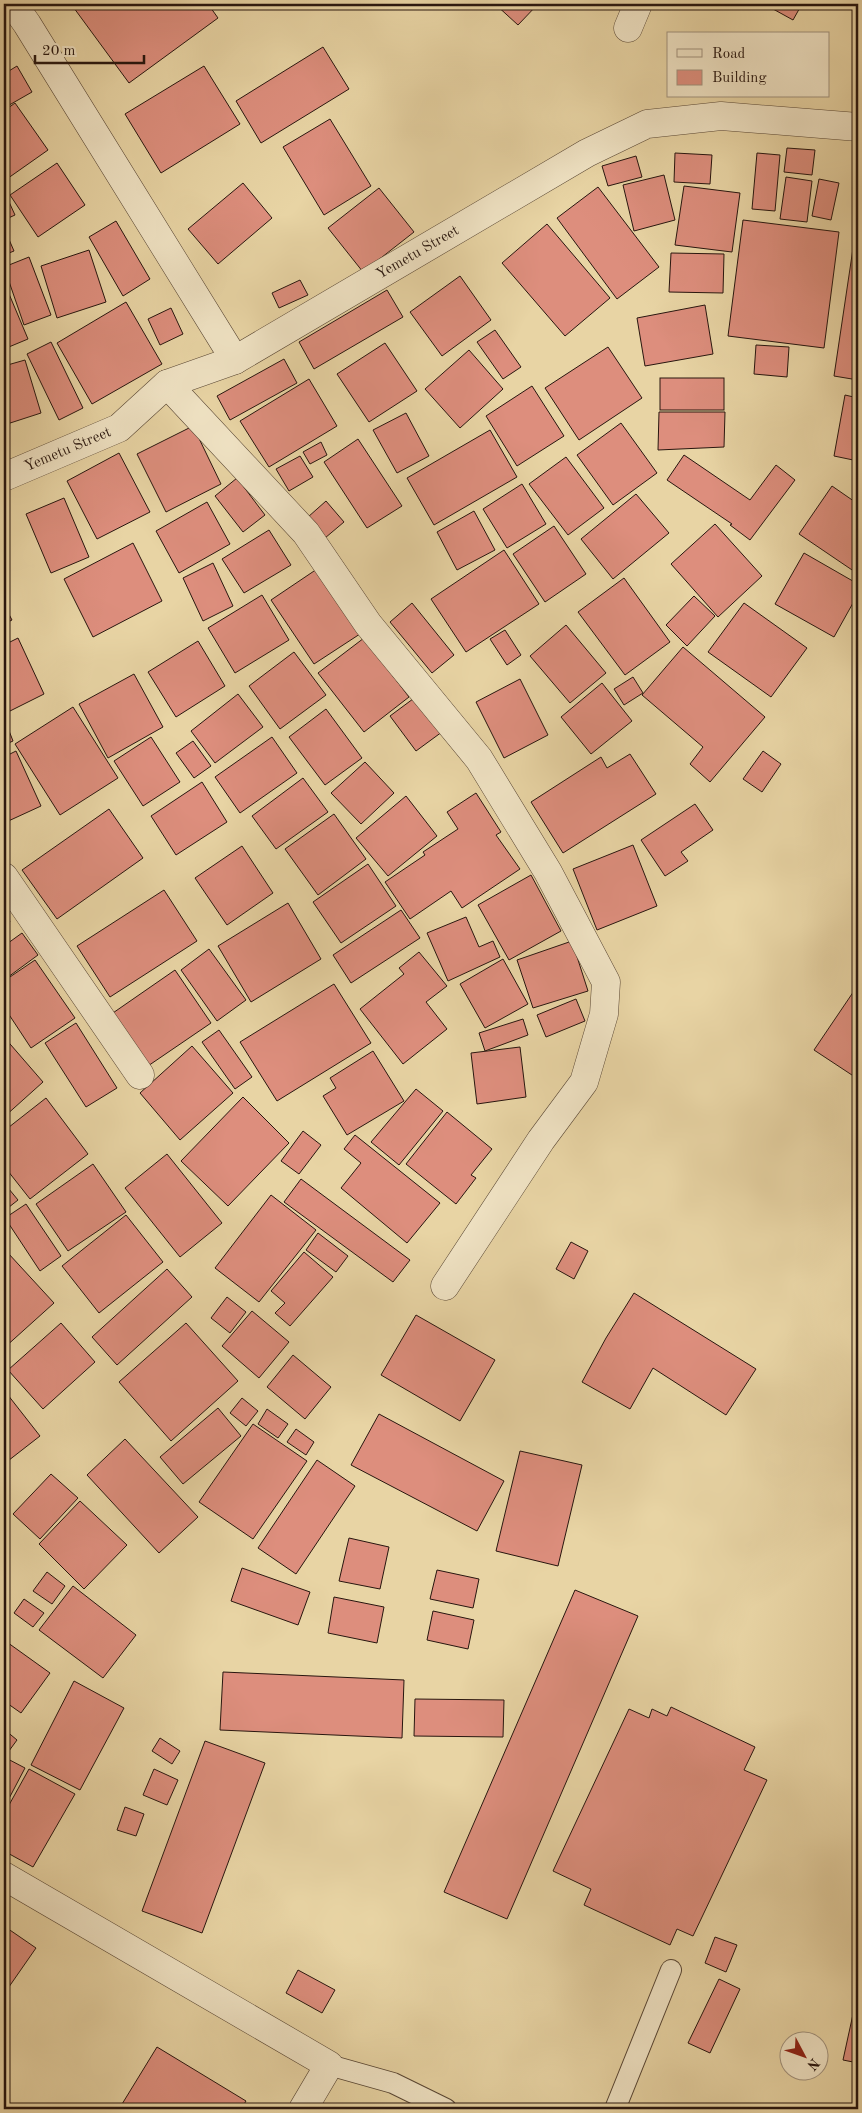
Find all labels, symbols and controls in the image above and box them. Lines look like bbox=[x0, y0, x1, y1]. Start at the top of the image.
scale bar bbox=[35, 32, 144, 64]
legend bbox=[667, 32, 830, 98]
text: 20 m bbox=[42, 44, 76, 59]
text: Road bbox=[712, 47, 746, 62]
text: Building bbox=[712, 71, 767, 86]
street label: Yemetu Street bbox=[374, 223, 462, 283]
street label: Yemetu Street bbox=[22, 425, 114, 475]
north arrow bbox=[780, 2030, 830, 2080]
text: N bbox=[804, 2055, 822, 2073]

